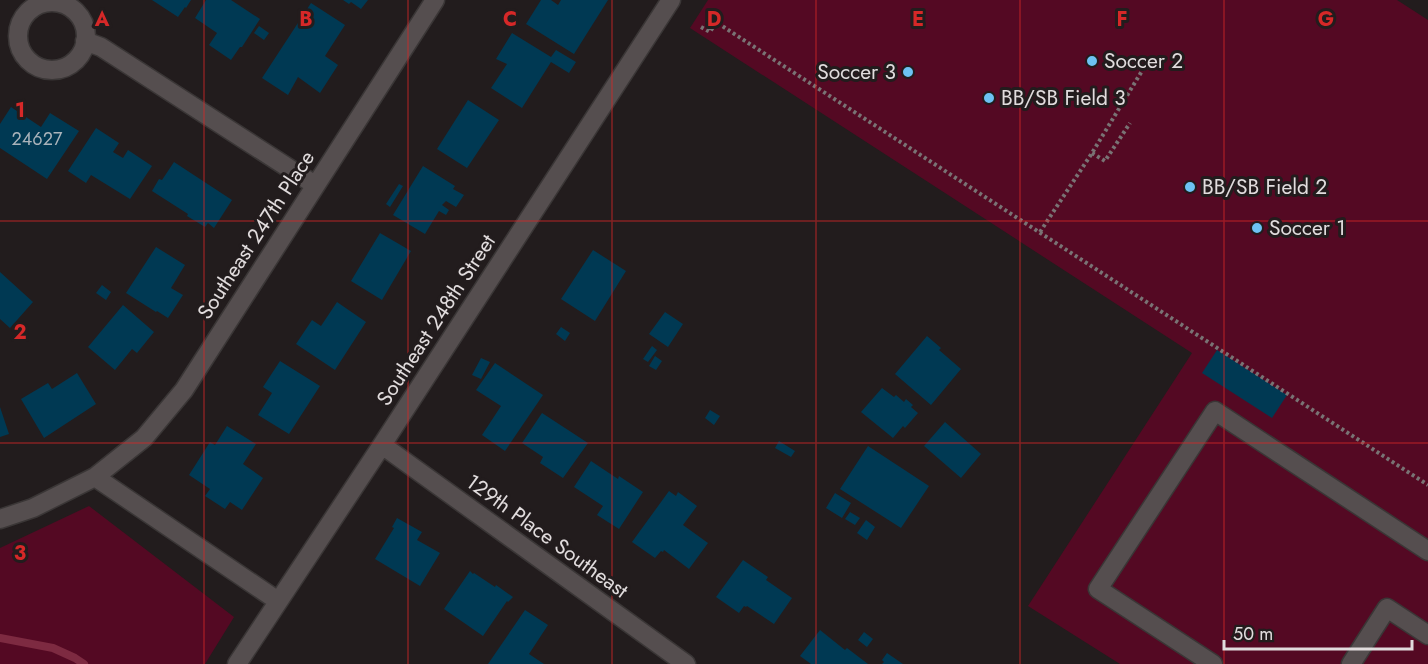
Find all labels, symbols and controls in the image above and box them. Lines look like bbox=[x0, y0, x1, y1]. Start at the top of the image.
text: A bbox=[94, 5, 110, 34]
text: B bbox=[299, 5, 313, 34]
text: C bbox=[503, 5, 517, 34]
text: D bbox=[707, 5, 721, 34]
text: E bbox=[912, 5, 924, 34]
text: F bbox=[1116, 5, 1128, 34]
text: G bbox=[1318, 5, 1334, 34]
place label: Soccer 2 bbox=[1104, 46, 1183, 76]
marker: Soccer 2 bbox=[1085, 54, 1099, 68]
place label: Soccer 3 bbox=[817, 57, 896, 87]
marker: Soccer 3 bbox=[901, 65, 915, 79]
place label: BB/SB Field 3 bbox=[1001, 83, 1126, 113]
marker: BB/SB Field 3 bbox=[982, 91, 996, 105]
text: 1 bbox=[15, 96, 25, 125]
house number: 24627 bbox=[12, 126, 63, 152]
street label: Southeast 247th Place bbox=[190, 145, 322, 325]
place label: BB/SB Field 2 bbox=[1202, 172, 1327, 202]
marker: BB/SB Field 2 bbox=[1183, 180, 1197, 194]
place label: Soccer 1 bbox=[1269, 213, 1346, 243]
marker: Soccer 1 bbox=[1250, 221, 1264, 235]
street label: Southeast 248th Street bbox=[369, 228, 503, 412]
text: 2 bbox=[13, 318, 27, 347]
street label: 129th Place Southeast bbox=[460, 467, 634, 605]
text: 3 bbox=[14, 539, 26, 568]
scale bar bbox=[1224, 613, 1412, 651]
text: 50 m bbox=[1233, 621, 1273, 647]

